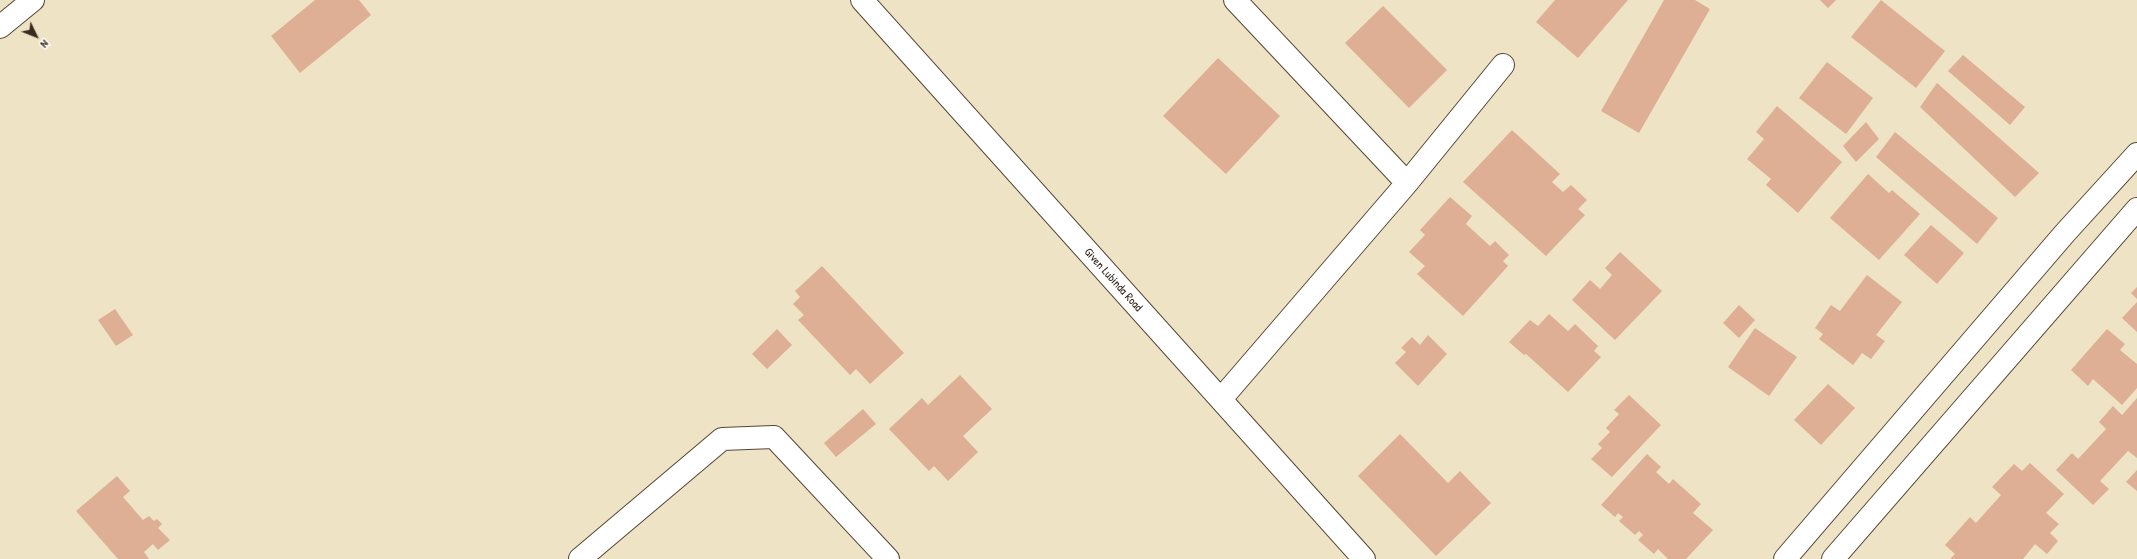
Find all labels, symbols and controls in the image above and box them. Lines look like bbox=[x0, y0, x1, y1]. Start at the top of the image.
north arrow bbox=[16, 16, 56, 56]
text: N bbox=[38, 37, 52, 51]
street label: Given Lubinda Road bbox=[1081, 245, 1145, 315]

